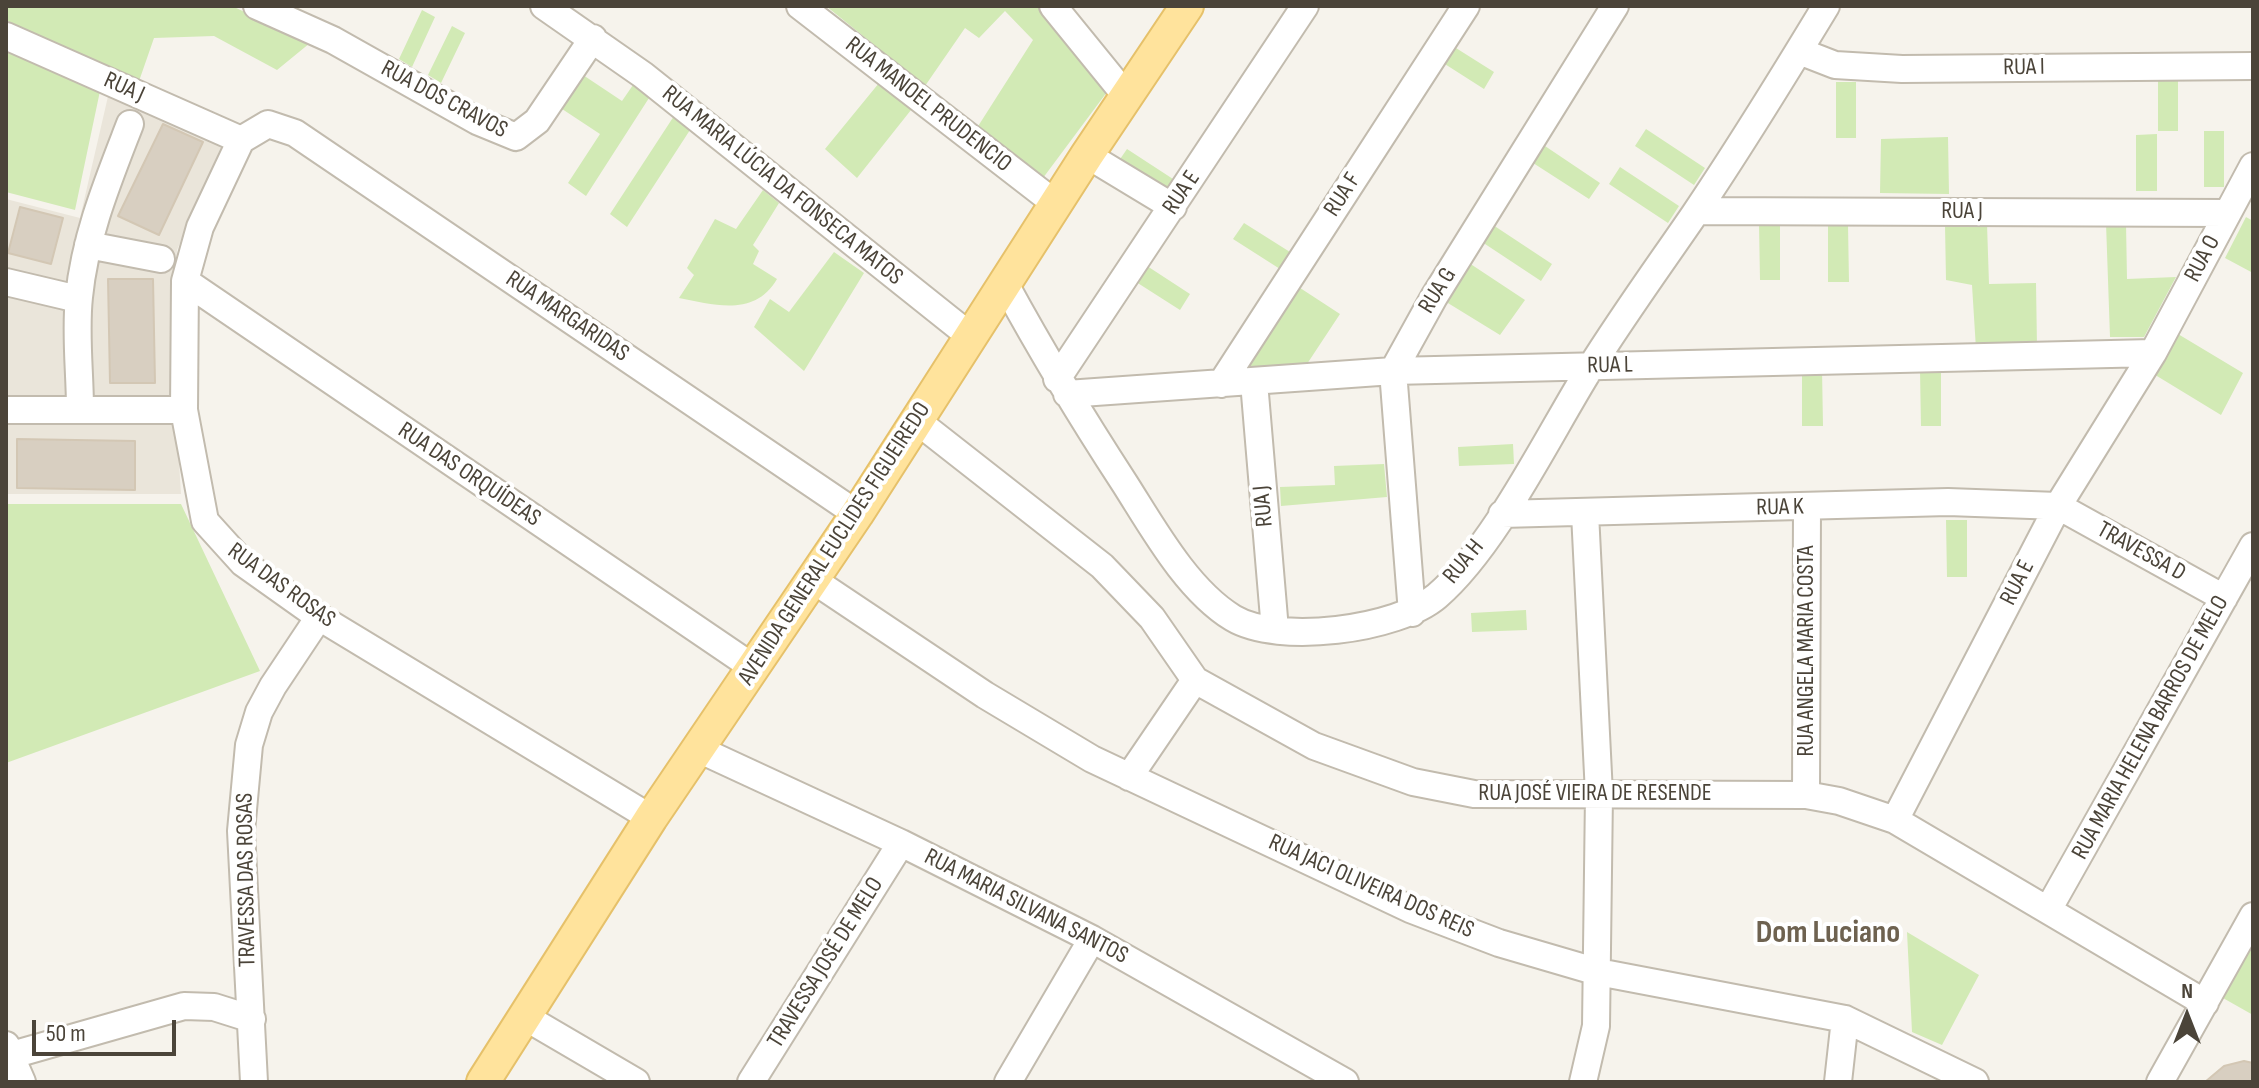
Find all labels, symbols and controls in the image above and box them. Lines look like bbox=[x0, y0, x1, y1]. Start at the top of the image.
street label: RUA MANOEL PRUDENCIO bbox=[839, 31, 1017, 179]
street label: RUA I bbox=[2003, 53, 2045, 83]
street label: RUA DOS CRAVOS bbox=[376, 55, 512, 145]
street label: RUA J bbox=[99, 66, 149, 110]
street label: RUA MARIA LÚCIA DA FONSECA MATOS bbox=[656, 80, 908, 292]
street label: RUA E bbox=[1157, 166, 1207, 220]
street label: RUA F bbox=[1318, 168, 1368, 222]
street label: RUA J bbox=[1941, 198, 1983, 226]
street label: RUA O bbox=[2179, 231, 2227, 287]
street label: RUA G bbox=[1413, 263, 1463, 319]
street label: RUA MARGARIDAS bbox=[500, 265, 634, 369]
street label: RUA L bbox=[1587, 351, 1633, 381]
street label: AVENIDA GENERAL EUCLIDES FIGUEIREDO bbox=[733, 397, 937, 691]
street label: RUA DAS ORQUÍDEAS bbox=[392, 417, 546, 533]
street label: RUA J bbox=[1248, 484, 1280, 528]
street label: RUA K bbox=[1756, 493, 1804, 523]
street label: TRAVESSA D bbox=[2092, 516, 2190, 588]
street label: RUA H bbox=[1437, 534, 1491, 590]
street label: RUA DAS ROSAS bbox=[222, 537, 340, 635]
street label: RUA ANGELA MARIA COSTA bbox=[1793, 545, 1821, 757]
street label: RUA E bbox=[1995, 556, 2041, 610]
street label: RUA MARIA HELENA BARROS DE MELO bbox=[2066, 591, 2236, 865]
street label: RUA JOSÉ VIEIRA DE RESENDE bbox=[1478, 780, 1712, 808]
street label: TRAVESSA DAS ROSAS bbox=[231, 793, 263, 967]
street label: RUA JACI OLIVEIRA DOS REIS bbox=[1264, 829, 1478, 945]
street label: RUA MARIA SILVANA SANTOS bbox=[919, 843, 1133, 971]
street label: TRAVESSA JOSÉ DE MELO bbox=[762, 872, 890, 1054]
district label: Dom Luciano bbox=[1756, 915, 1900, 953]
north arrow bbox=[2147, 976, 2227, 1056]
text: N bbox=[2181, 978, 2193, 1005]
scale bar bbox=[36, 1004, 180, 1054]
text: 50 m bbox=[46, 1019, 86, 1048]

